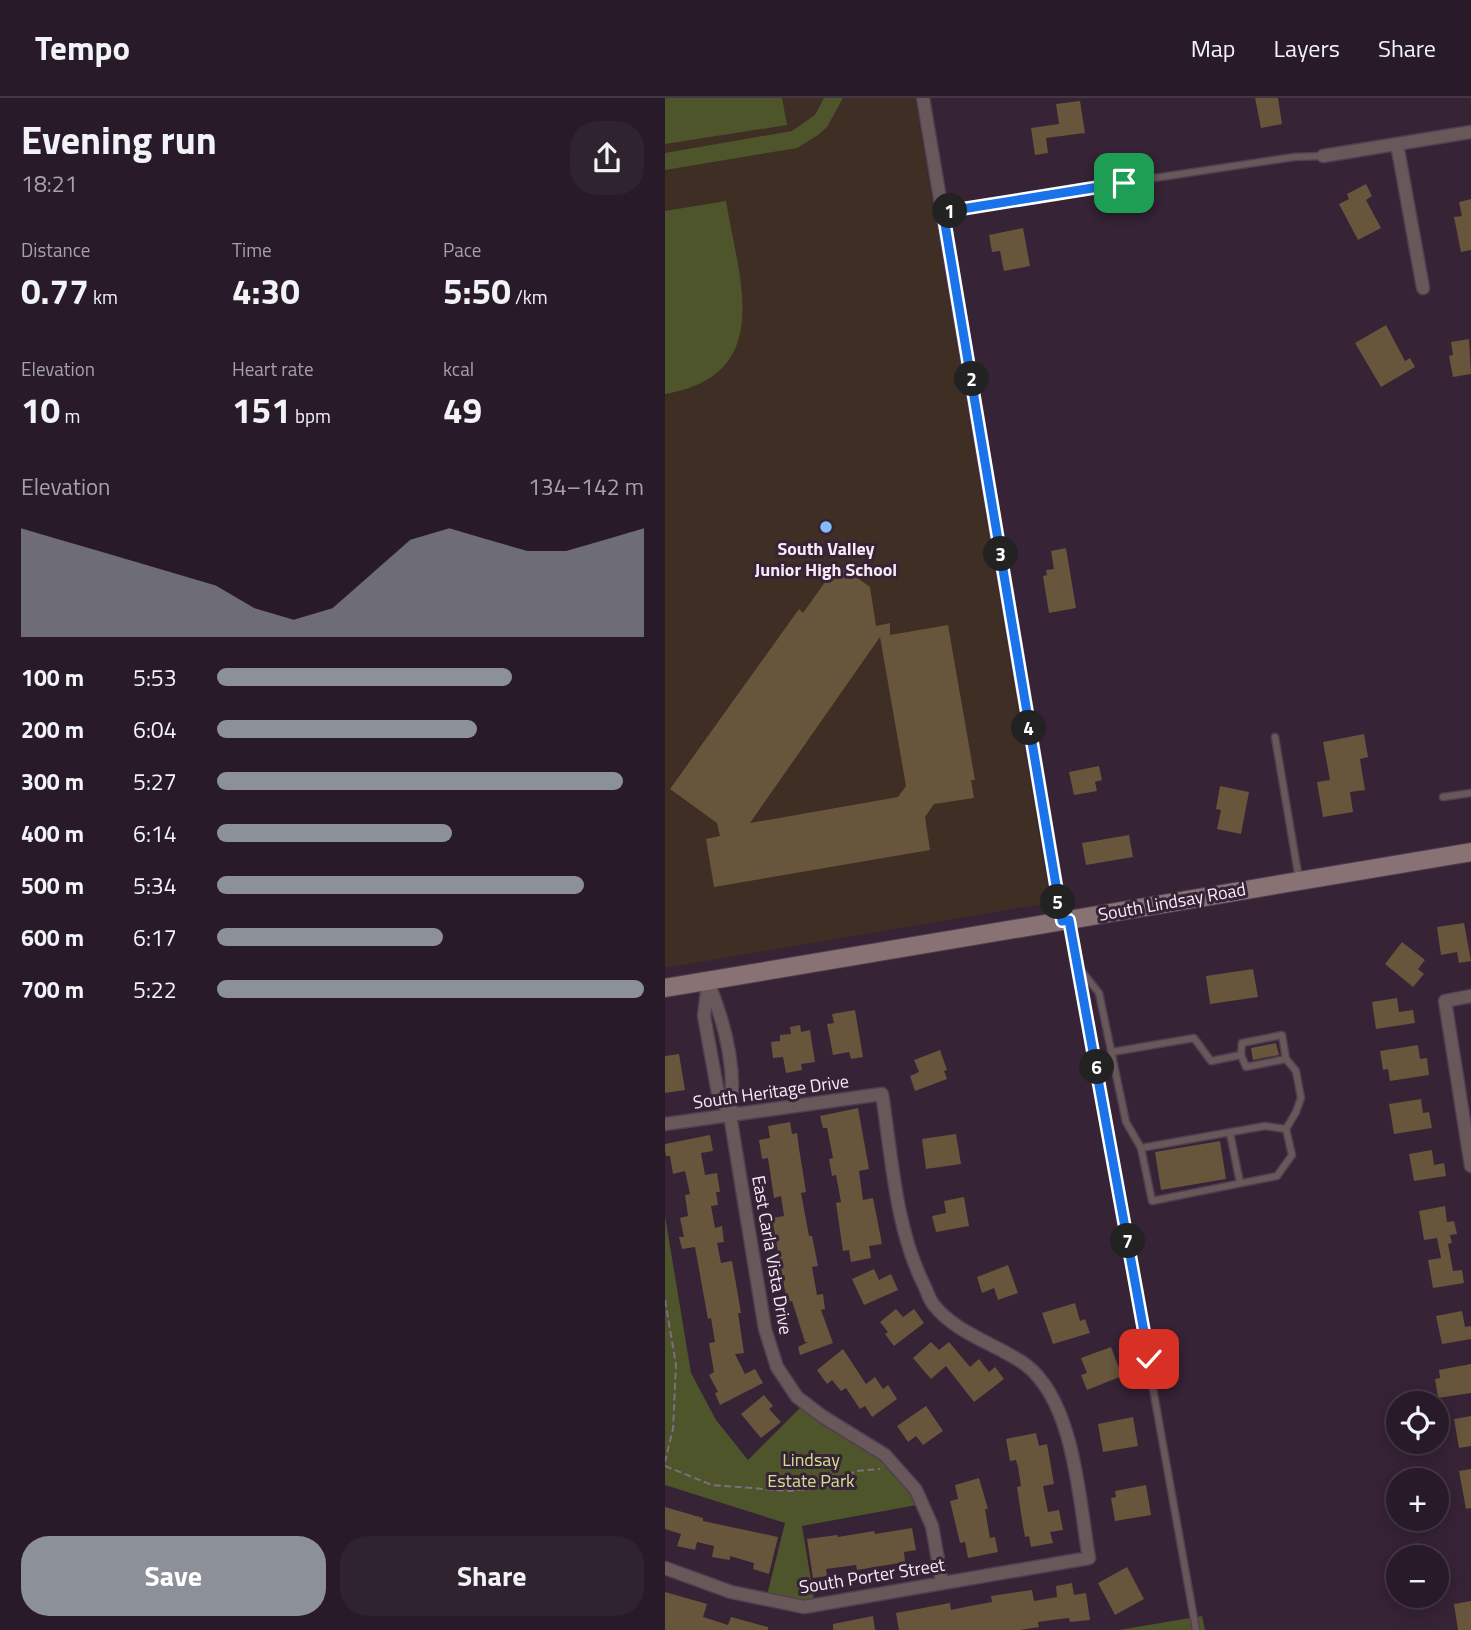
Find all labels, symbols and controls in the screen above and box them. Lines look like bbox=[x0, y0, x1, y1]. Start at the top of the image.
text: Tempo bbox=[35, 23, 130, 73]
text: Map bbox=[1191, 30, 1236, 66]
text: Layers bbox=[1274, 30, 1340, 66]
text: Share bbox=[1378, 30, 1436, 66]
text: Evening run bbox=[21, 111, 217, 169]
button: share bbox=[570, 121, 644, 195]
pin bbox=[1094, 153, 1154, 213]
icon: arrive bbox=[1105, 164, 1143, 202]
text: 18:21 bbox=[21, 166, 78, 201]
pin: 1 bbox=[933, 194, 967, 228]
text: 1 bbox=[944, 196, 955, 225]
text: Distance bbox=[21, 235, 90, 264]
text: Time bbox=[232, 235, 272, 264]
text: Pace bbox=[443, 235, 481, 264]
text: 0.77 bbox=[21, 264, 89, 318]
text: 4:30 bbox=[232, 264, 300, 318]
text: 5:50 bbox=[443, 264, 511, 318]
text: km bbox=[89, 282, 118, 311]
text: /km bbox=[511, 282, 548, 311]
text: Elevation bbox=[21, 354, 95, 383]
text: Heart rate bbox=[232, 354, 314, 383]
text: kcal bbox=[443, 354, 474, 383]
pin: 2 bbox=[955, 362, 989, 396]
text: 2 bbox=[966, 364, 977, 393]
text: 10 bbox=[21, 383, 60, 437]
text: 151 bbox=[232, 383, 291, 437]
text: 49 bbox=[443, 383, 482, 437]
text: m bbox=[60, 401, 80, 430]
text: bpm bbox=[291, 401, 331, 430]
text: Elevation bbox=[21, 469, 110, 504]
text: 134–142 m bbox=[528, 469, 644, 504]
marker: South Valley Junior High School bbox=[818, 519, 834, 535]
place label: South Valley Junior High School bbox=[755, 535, 897, 583]
pin: 3 bbox=[983, 536, 1019, 572]
text: 3 bbox=[995, 539, 1006, 568]
text: 100 m bbox=[21, 660, 84, 695]
text: 5:53 bbox=[133, 660, 177, 695]
pin: 4 bbox=[1011, 710, 1047, 746]
text: 200 m bbox=[21, 712, 84, 747]
text: 6:04 bbox=[133, 712, 177, 747]
text: 4 bbox=[1023, 713, 1034, 742]
text: 300 m bbox=[21, 764, 84, 799]
text: 5:27 bbox=[133, 764, 177, 799]
text: 400 m bbox=[21, 816, 84, 851]
text: 6:14 bbox=[133, 816, 177, 851]
text: 500 m bbox=[21, 868, 84, 903]
text: 5:34 bbox=[133, 868, 177, 903]
street label: South Lindsay Road bbox=[1096, 875, 1248, 928]
pin: 5 bbox=[1041, 884, 1075, 920]
text: 5 bbox=[1052, 887, 1063, 916]
text: 600 m bbox=[21, 920, 84, 955]
text: 6:17 bbox=[133, 920, 177, 955]
text: 700 m bbox=[21, 972, 84, 1007]
text: 5:22 bbox=[133, 972, 177, 1007]
pin: 6 bbox=[1079, 1049, 1115, 1084]
text: 6 bbox=[1091, 1052, 1102, 1081]
street label: South Heritage Drive bbox=[691, 1067, 851, 1116]
street label: East Carla Vista Drive bbox=[745, 1173, 800, 1337]
pin: 7 bbox=[1111, 1224, 1145, 1258]
text: 7 bbox=[1122, 1226, 1133, 1255]
pin bbox=[1119, 1329, 1179, 1389]
icon: check bbox=[1130, 1340, 1168, 1378]
map controls bbox=[1386, 1391, 1449, 1608]
button: locate bbox=[1386, 1391, 1449, 1454]
park label: Lindsay Estate Park bbox=[767, 1446, 855, 1494]
button: + bbox=[1386, 1468, 1449, 1531]
button: Save bbox=[21, 1536, 326, 1616]
button: Share bbox=[340, 1536, 644, 1616]
button: − bbox=[1386, 1545, 1449, 1608]
street label: South Porter Street bbox=[797, 1551, 947, 1600]

